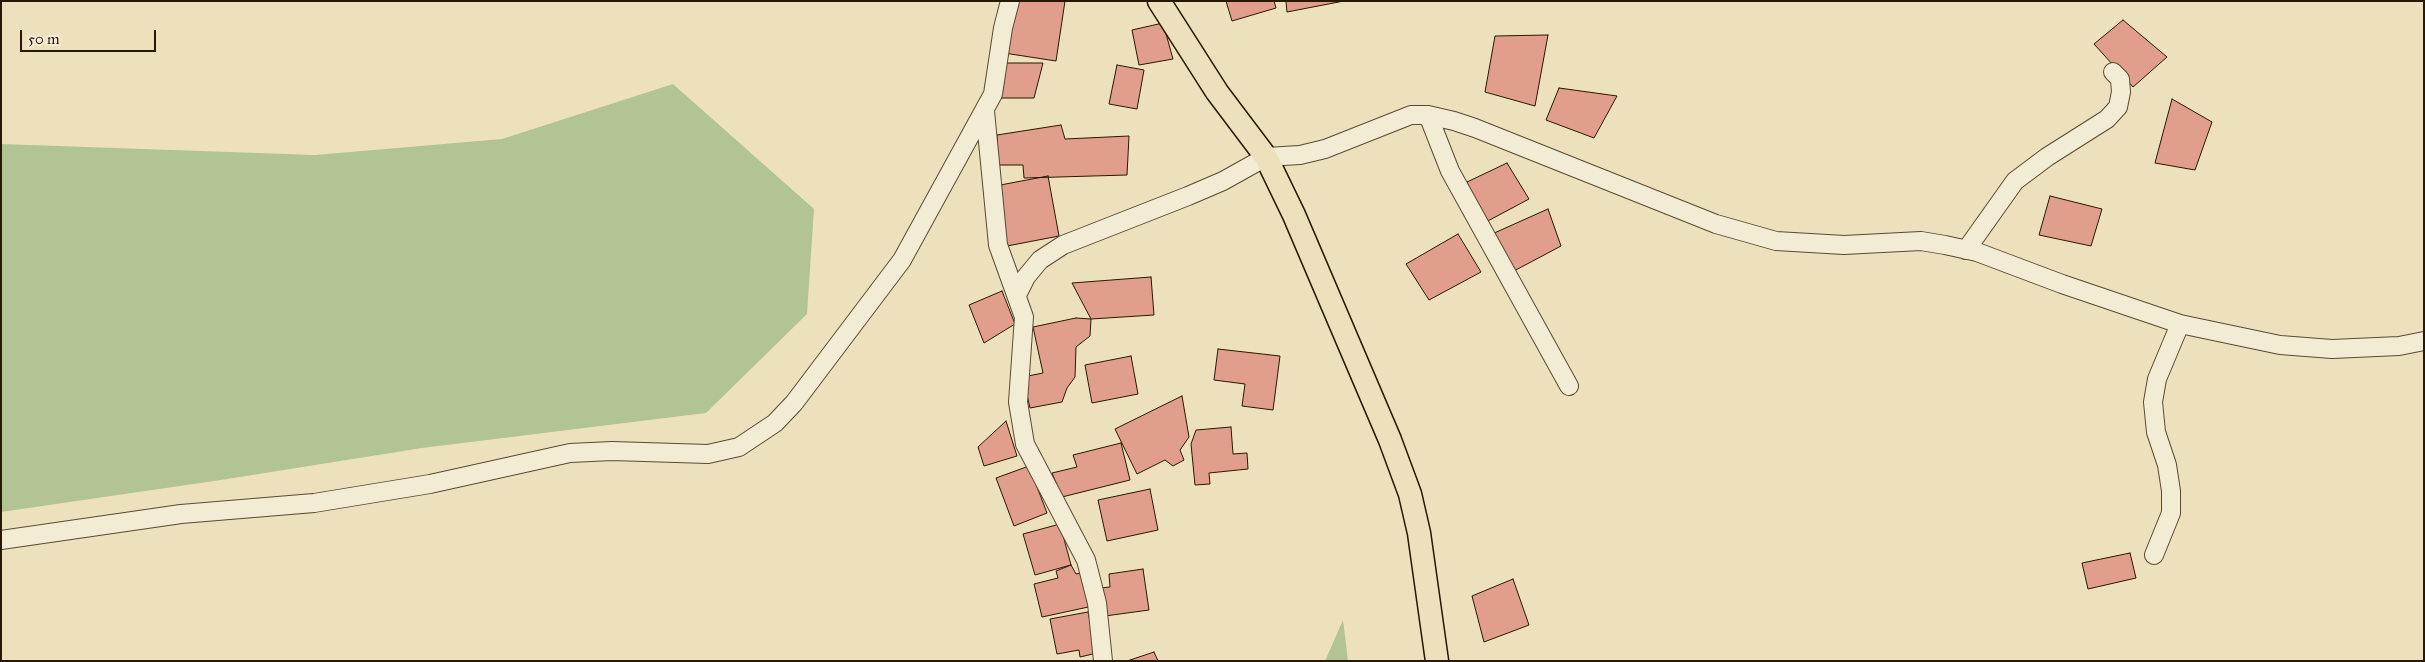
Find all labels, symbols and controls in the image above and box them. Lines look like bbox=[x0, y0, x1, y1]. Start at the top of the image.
scale bar bbox=[22, 20, 159, 52]
text: 50 m bbox=[28, 30, 60, 48]

